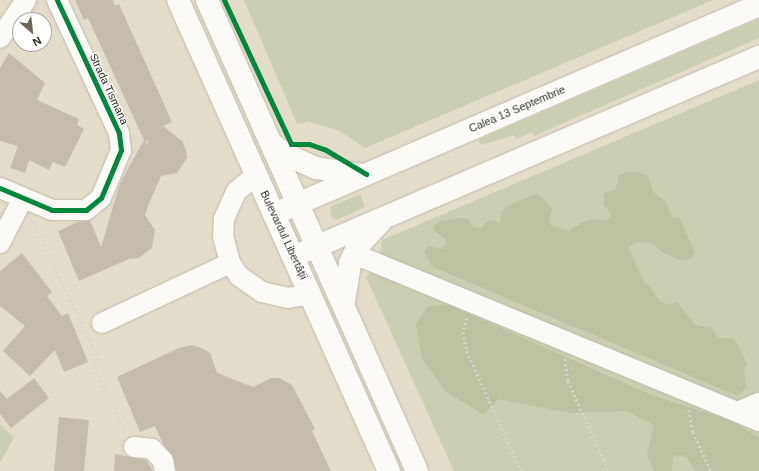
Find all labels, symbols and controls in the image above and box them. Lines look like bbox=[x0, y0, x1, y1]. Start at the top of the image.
north arrow bbox=[12, 12, 52, 52]
text: N bbox=[31, 35, 43, 49]
street label: Strada Tismana bbox=[87, 51, 131, 127]
street label: Calea 13 Septembrie bbox=[467, 83, 567, 135]
street label: Bulevardul Libertății bbox=[258, 188, 310, 282]

